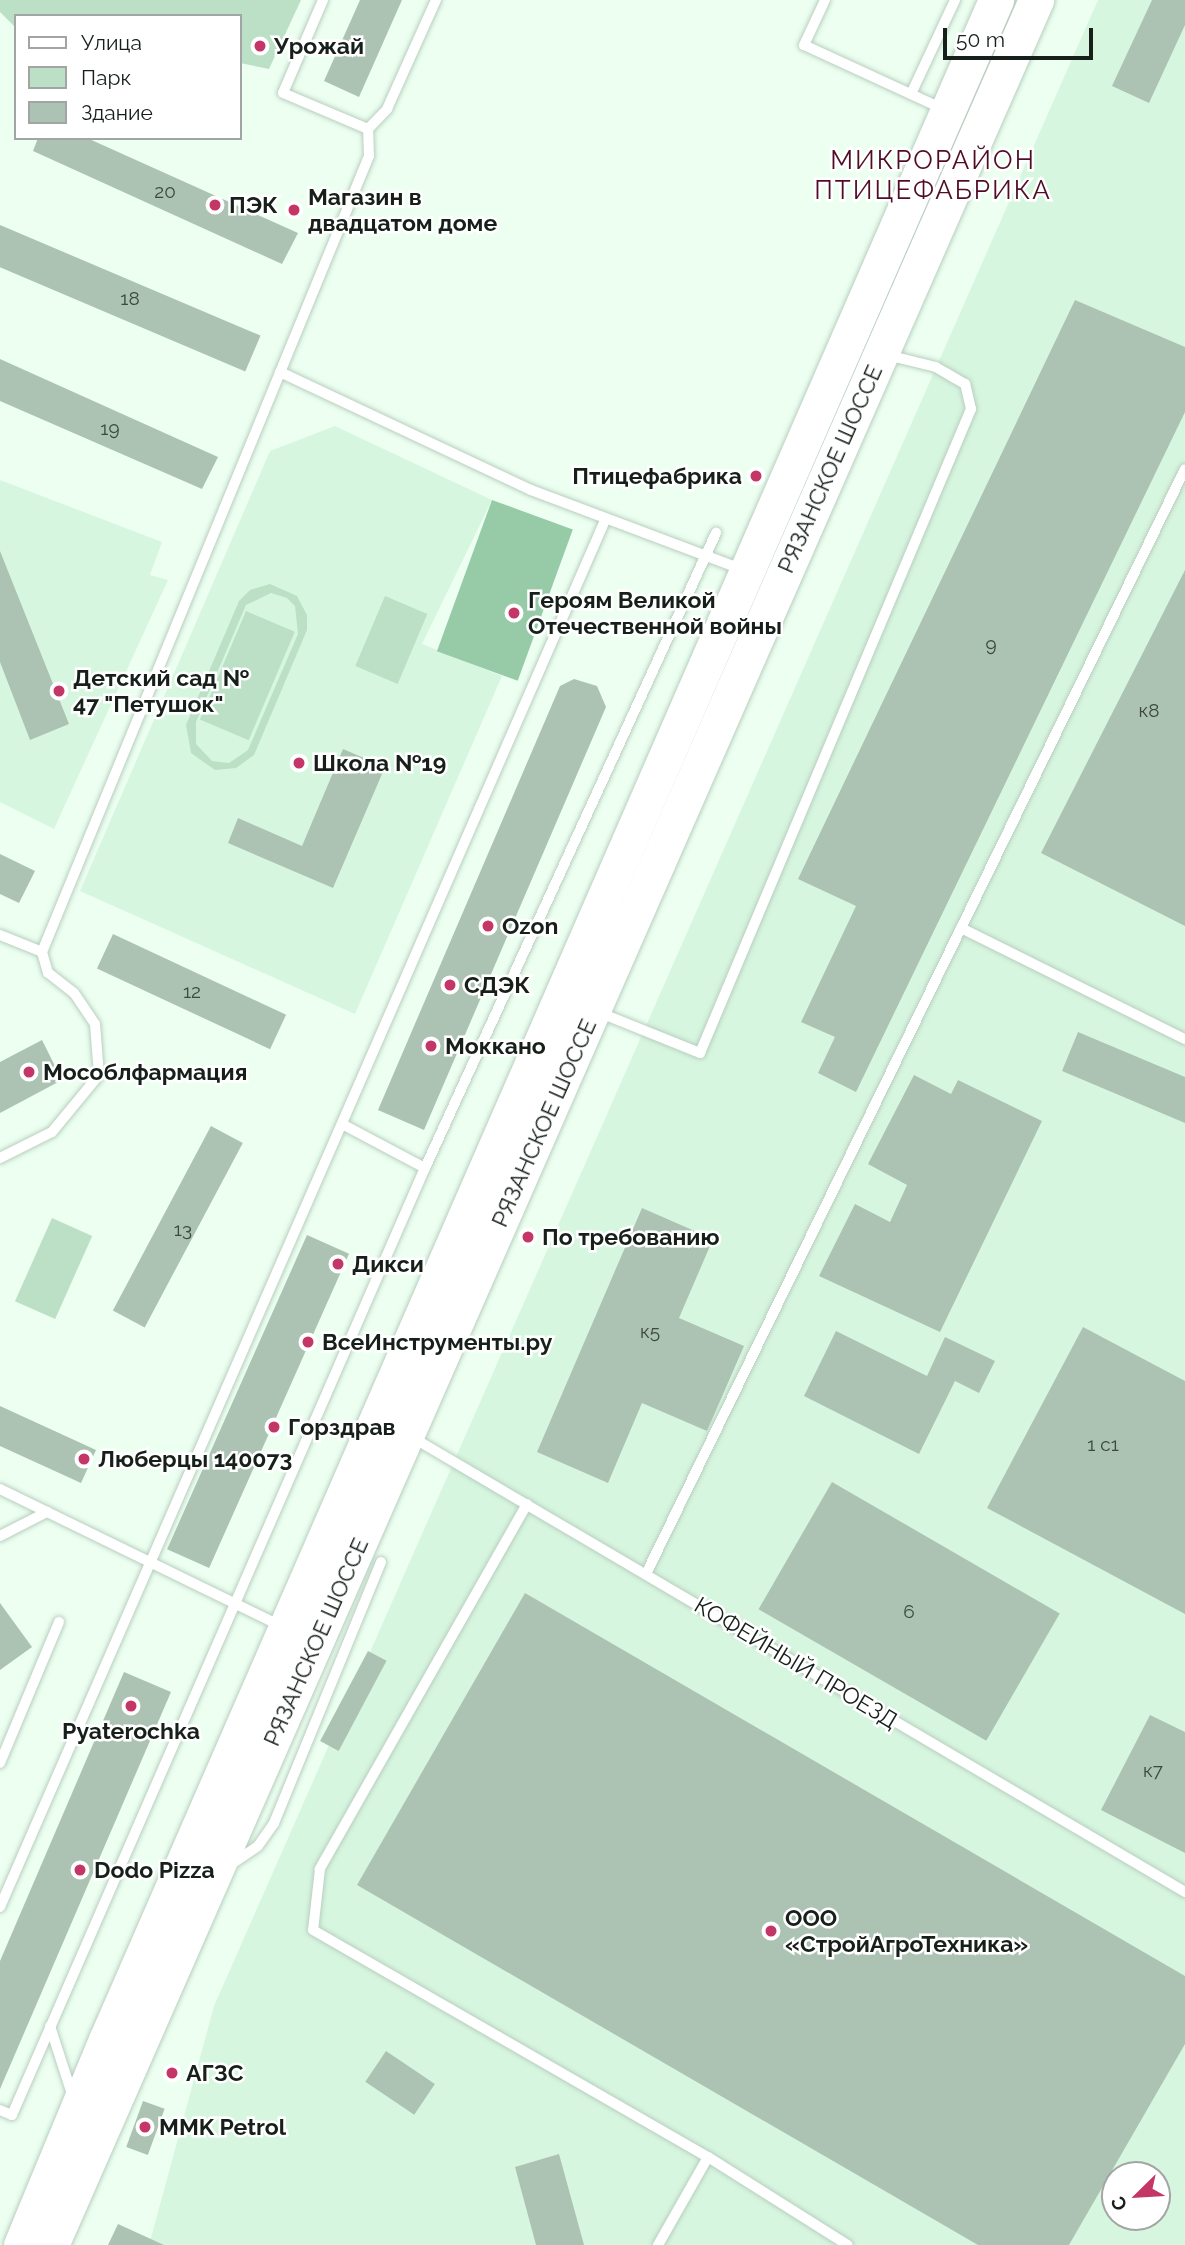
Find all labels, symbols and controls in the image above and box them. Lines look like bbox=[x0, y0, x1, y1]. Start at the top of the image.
legend bbox=[14, 14, 242, 140]
scale bar bbox=[947, 14, 1098, 58]
text: 50 m bbox=[956, 27, 1005, 52]
text: Улица bbox=[81, 30, 142, 55]
place label: Урожай bbox=[274, 32, 364, 60]
marker: Урожай bbox=[252, 38, 268, 54]
text: Парк bbox=[81, 65, 131, 90]
text: Здание bbox=[81, 100, 153, 125]
district label: МИКРОРАЙОН ПТИЦЕФАБРИКА bbox=[816, 145, 1050, 206]
house number: 20 bbox=[154, 181, 176, 203]
place label: Магазин в двадцатом доме bbox=[308, 183, 497, 237]
place label: ПЭК bbox=[229, 191, 278, 219]
marker: ПЭК bbox=[207, 197, 223, 213]
marker: Магазин в двадцатом доме bbox=[286, 202, 302, 218]
house number: 18 bbox=[120, 288, 140, 310]
street label: РЯЗАНСКОЕ ШОССЕ bbox=[772, 361, 888, 577]
house number: 19 bbox=[100, 418, 120, 440]
place label: Птицефабрика bbox=[572, 462, 742, 490]
marker: Птицефабрика bbox=[748, 468, 764, 484]
place label: Героям Великой Отечественной войны bbox=[528, 586, 782, 640]
marker: Героям Великой Отечественной войны bbox=[506, 605, 522, 621]
house number: 9 bbox=[985, 634, 997, 656]
place label: Детский сад № 47 "Петушок" bbox=[73, 664, 249, 718]
marker: Детский сад № 47 "Петушок" bbox=[51, 683, 67, 699]
house number: к8 bbox=[1138, 700, 1160, 722]
place label: Школа №19 bbox=[313, 749, 446, 777]
marker: Школа №19 bbox=[291, 755, 307, 771]
place label: Ozon bbox=[502, 912, 558, 940]
marker: Ozon bbox=[480, 918, 496, 934]
place label: СДЭК bbox=[464, 971, 530, 999]
marker: СДЭК bbox=[442, 977, 458, 993]
house number: 12 bbox=[183, 981, 201, 1003]
street label: РЯЗАНСКОЕ ШОССЕ bbox=[486, 1015, 602, 1231]
place label: Моккано bbox=[445, 1032, 546, 1060]
marker: Моккано bbox=[423, 1038, 439, 1054]
place label: Мособлфармация bbox=[43, 1058, 247, 1086]
marker: Мособлфармация bbox=[21, 1064, 37, 1080]
house number: 13 bbox=[174, 1219, 192, 1241]
place label: По требованию bbox=[542, 1223, 719, 1251]
marker: По требованию bbox=[520, 1229, 536, 1245]
place label: Дикси bbox=[352, 1250, 424, 1278]
marker: Дикси bbox=[330, 1256, 346, 1272]
house number: к5 bbox=[640, 1321, 660, 1343]
place label: ВсеИнструменты.ру bbox=[322, 1328, 552, 1356]
marker: ВсеИнструменты.ру bbox=[300, 1334, 316, 1350]
place label: Горздрав bbox=[288, 1413, 396, 1441]
marker: Горздрав bbox=[266, 1419, 282, 1435]
house number: 1 с1 bbox=[1087, 1434, 1119, 1456]
place label: Люберцы 140073 bbox=[98, 1445, 292, 1473]
marker: Люберцы 140073 bbox=[76, 1451, 92, 1467]
street label: РЯЗАНСКОЕ ШОССЕ bbox=[258, 1534, 374, 1750]
street label: КОФЕЙНЫЙ ПРОЕЗД bbox=[689, 1591, 903, 1735]
house number: 6 bbox=[903, 1601, 915, 1623]
marker: Pyaterochka bbox=[123, 1698, 139, 1714]
place label: Pyaterochka bbox=[62, 1717, 200, 1745]
house number: к7 bbox=[1143, 1760, 1163, 1782]
place label: Dodo Pizza bbox=[94, 1856, 215, 1884]
marker: Dodo Pizza bbox=[72, 1862, 88, 1878]
place label: ООО «СтройАгроТехника» bbox=[785, 1904, 1028, 1958]
marker: ООО «СтройАгроТехника» bbox=[763, 1923, 779, 1939]
place label: АГЗС bbox=[186, 2059, 243, 2087]
marker: АГЗС bbox=[164, 2065, 180, 2081]
place label: MMK Petrol bbox=[159, 2113, 286, 2141]
marker: MMK Petrol bbox=[137, 2119, 153, 2135]
north arrow bbox=[1101, 2161, 1171, 2231]
text: С bbox=[1106, 2193, 1131, 2214]

